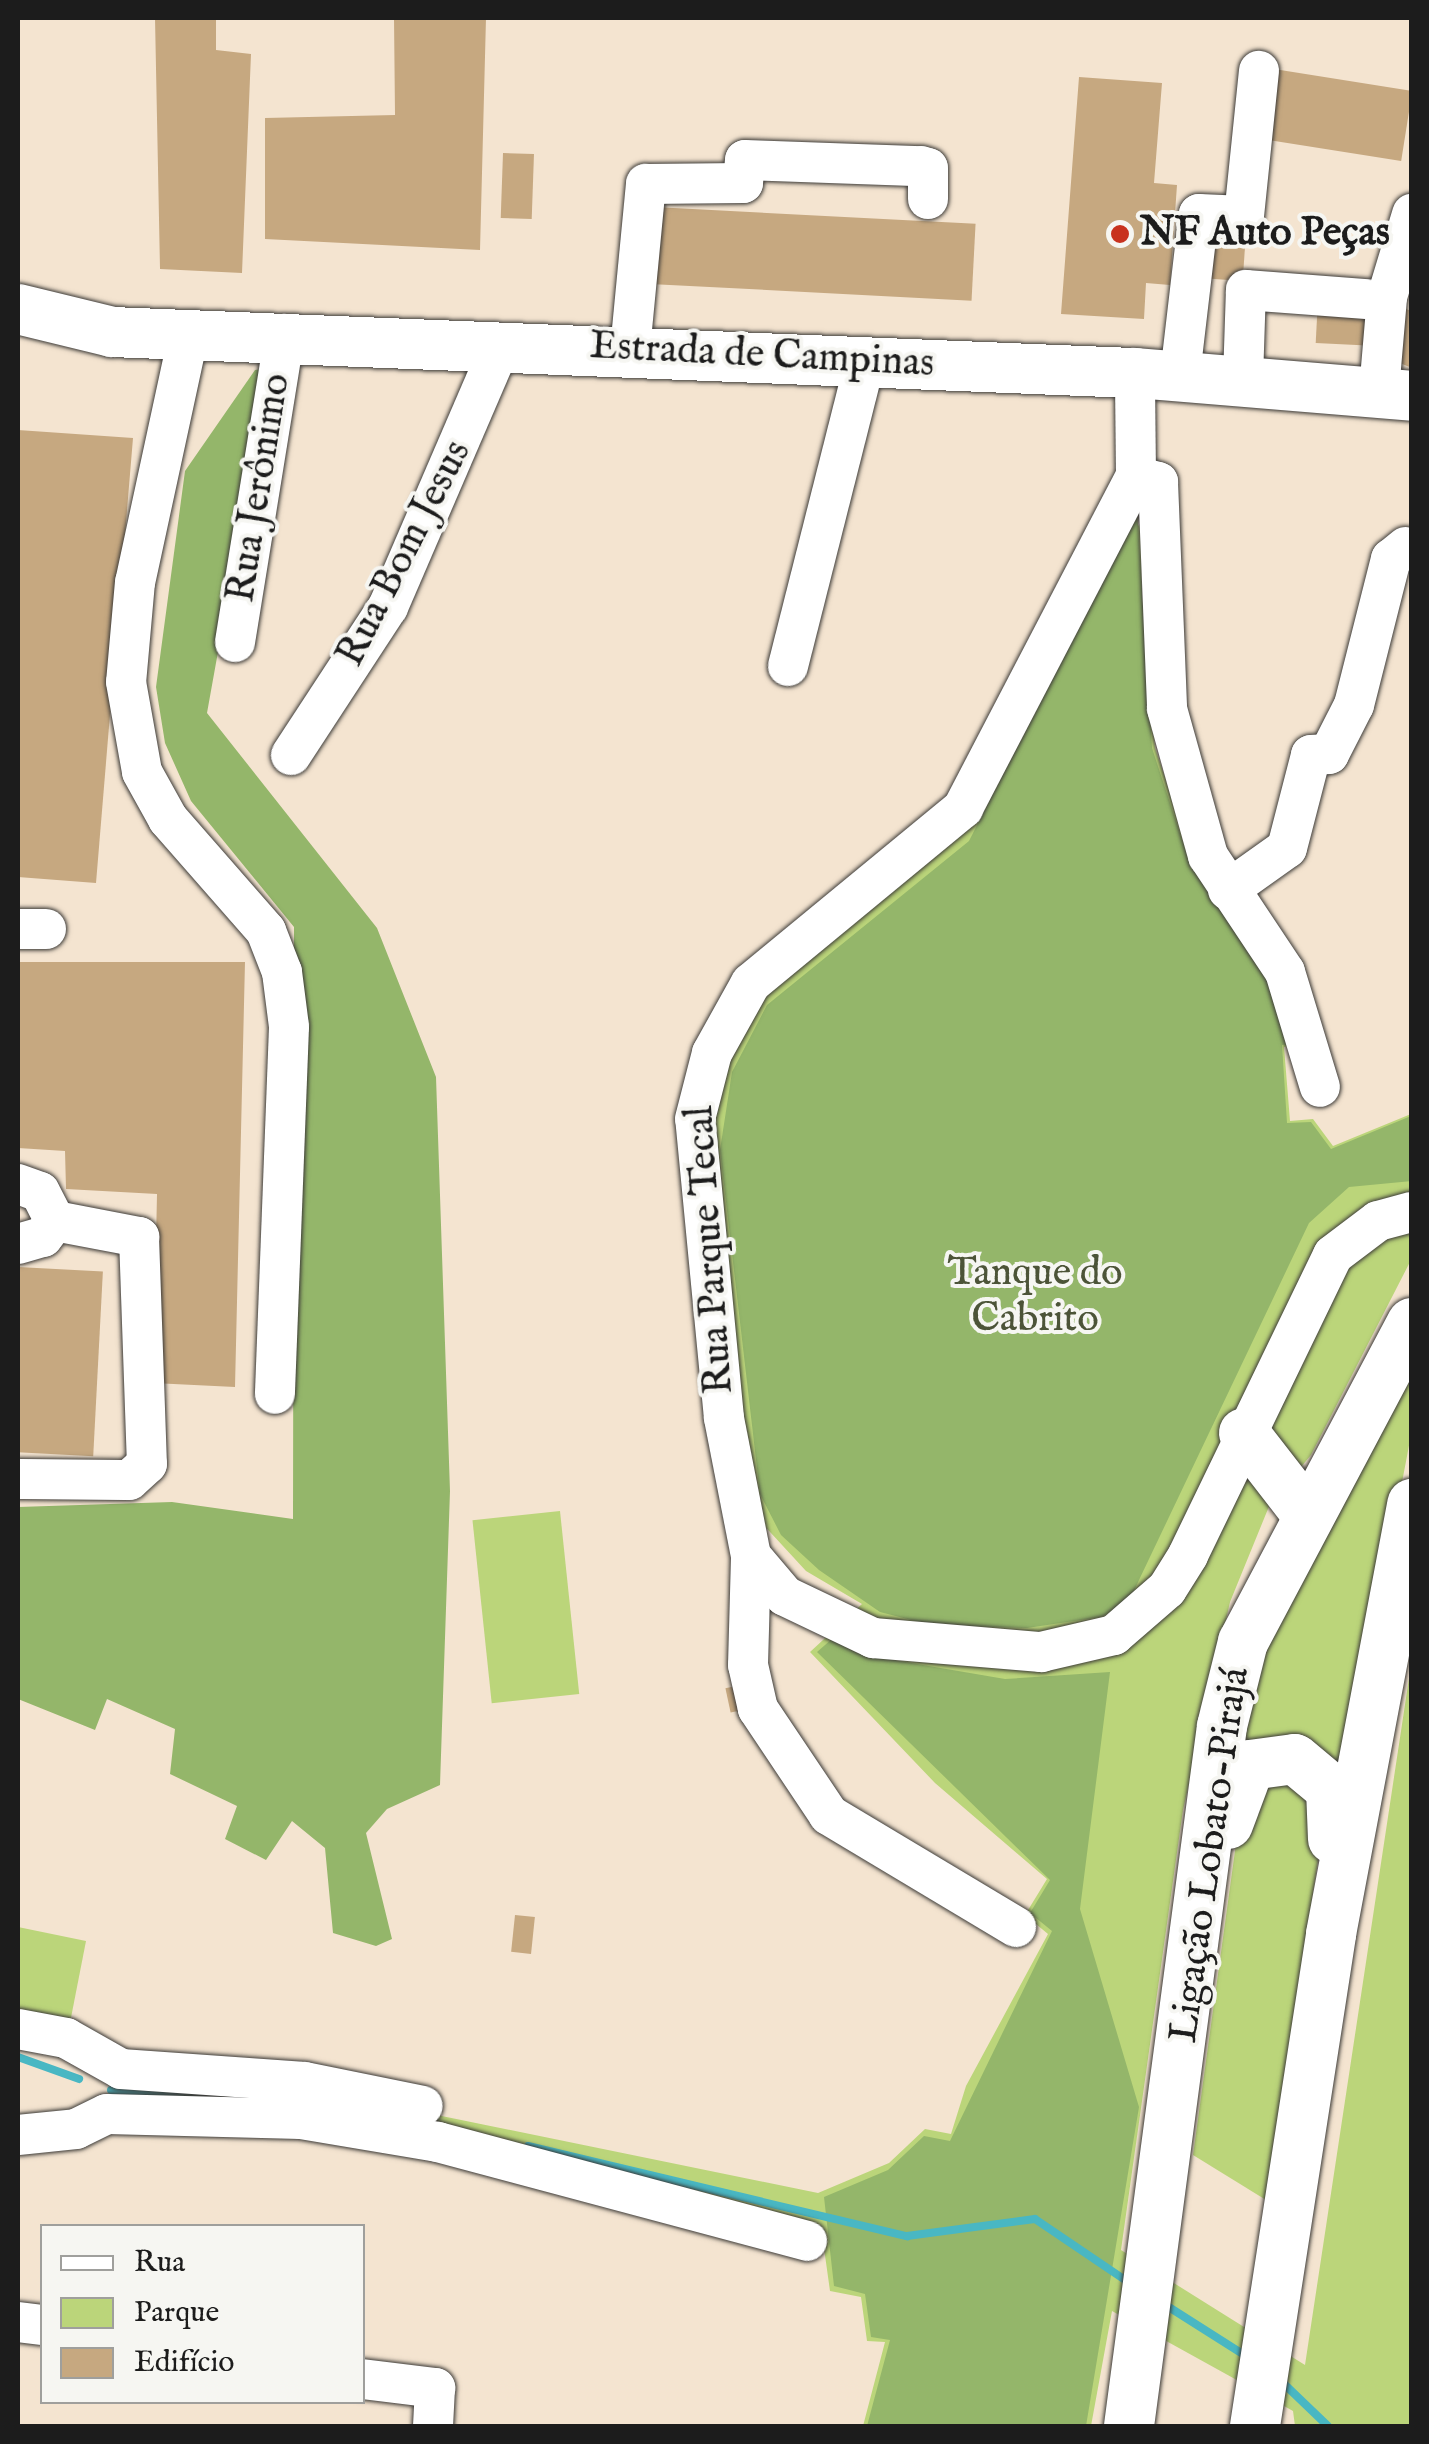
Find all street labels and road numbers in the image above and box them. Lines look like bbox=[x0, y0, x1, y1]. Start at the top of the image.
street label: Estrada de Campinas bbox=[589, 323, 935, 389]
street label: Rua Jerônimo bbox=[218, 370, 302, 606]
street label: Rua Bom Jesus bbox=[327, 433, 483, 675]
street label: Rua Parque Tecal bbox=[677, 1104, 745, 1396]
street label: Ligação Lobato-Pirajá bbox=[1161, 1664, 1261, 2046]

